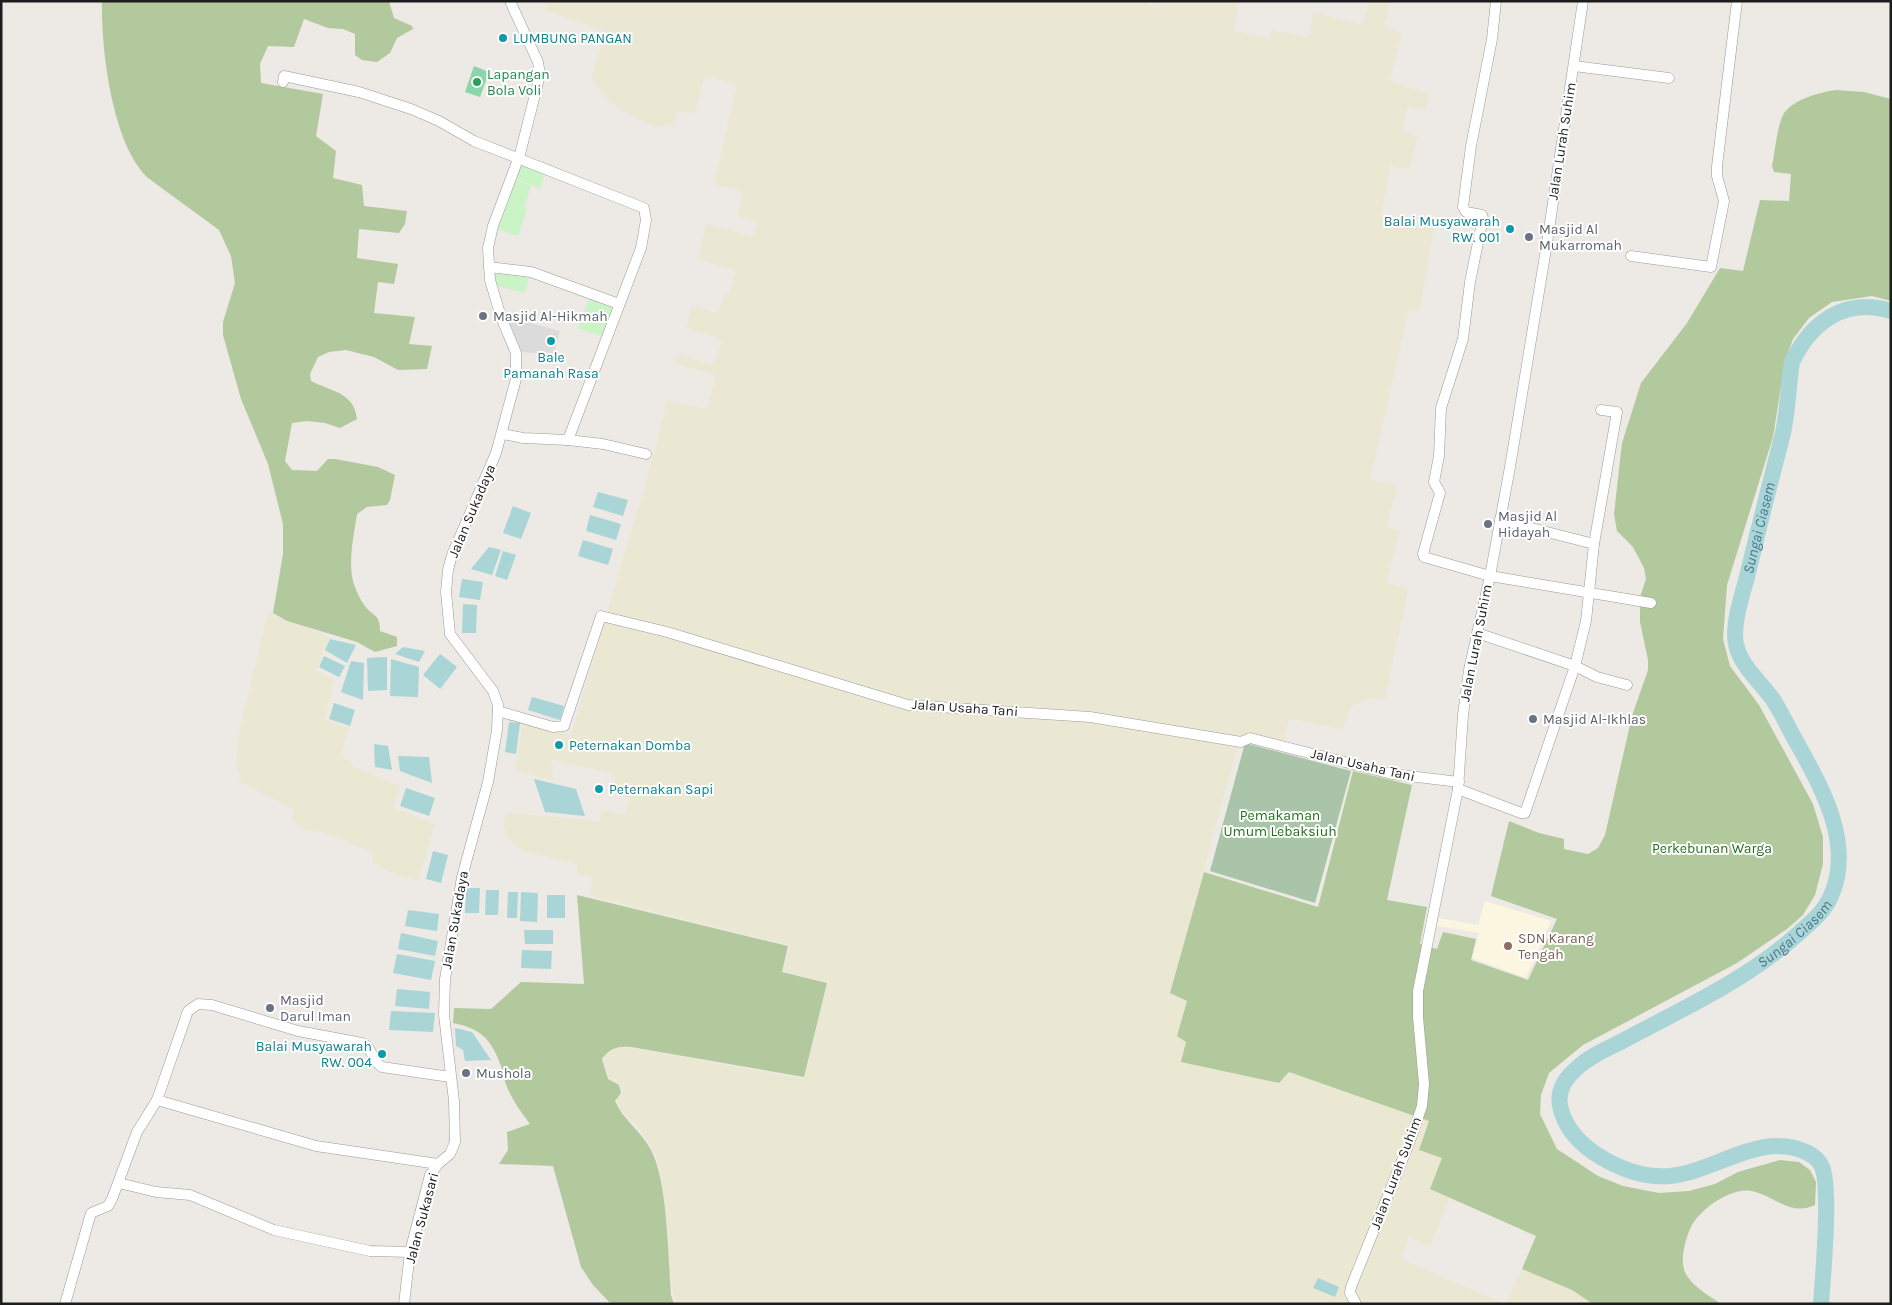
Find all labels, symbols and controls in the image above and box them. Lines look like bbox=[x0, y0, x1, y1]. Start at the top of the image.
place label: LUMBUNG PANGAN bbox=[513, 30, 632, 47]
marker: LUMBUNG PANGAN bbox=[497, 32, 509, 44]
place label: Lapangan Bola Voli bbox=[487, 66, 550, 99]
marker: Lapangan Bola Voli bbox=[471, 76, 483, 88]
street label: Jalan Lurah Suhim bbox=[1544, 81, 1580, 201]
place label: Balai Musyawarah RW. 001 bbox=[1384, 213, 1500, 246]
place label: Masjid Al Mukarromah bbox=[1539, 221, 1622, 254]
marker: Balai Musyawarah RW. 001 bbox=[1504, 223, 1516, 235]
marker: Masjid Al Mukarromah bbox=[1523, 231, 1535, 243]
place label: Masjid Al-Hikmah bbox=[493, 308, 608, 325]
marker: Masjid Al-Hikmah bbox=[477, 310, 489, 322]
marker: Bale Pamanah Rasa bbox=[545, 335, 557, 347]
place label: Bale Pamanah Rasa bbox=[503, 349, 599, 382]
street label: Jalan Sukadaya bbox=[445, 462, 499, 560]
water label: Sungai Ciasem bbox=[1739, 480, 1779, 575]
place label: Masjid Al Hidayah bbox=[1498, 508, 1557, 541]
marker: Masjid Al Hidayah bbox=[1482, 518, 1494, 530]
street label: Jalan Lurah Suhim bbox=[1456, 583, 1496, 703]
street label: Jalan Usaha Tani bbox=[911, 696, 1019, 720]
place label: Masjid Al-Ikhlas bbox=[1543, 711, 1646, 728]
marker: Masjid Al-Ikhlas bbox=[1527, 713, 1539, 725]
place label: Peternakan Domba bbox=[569, 737, 691, 754]
marker: Peternakan Domba bbox=[553, 739, 565, 751]
street label: Jalan Usaha Tani bbox=[1309, 745, 1417, 785]
place label: Peternakan Sapi bbox=[609, 781, 714, 798]
marker: Peternakan Sapi bbox=[593, 783, 605, 795]
park label: Pemakaman Umum Lebaksiuh bbox=[1223, 807, 1337, 840]
park label: Perkebunan Warga bbox=[1652, 840, 1772, 857]
street label: Jalan Sukadaya bbox=[438, 870, 472, 970]
water label: Sungai Ciasem bbox=[1754, 897, 1836, 972]
place label: SDN Karang Tengah bbox=[1518, 930, 1594, 963]
marker: SDN Karang Tengah bbox=[1502, 940, 1514, 952]
place label: Masjid Darul Iman bbox=[280, 992, 351, 1025]
marker: Masjid Darul Iman bbox=[264, 1002, 276, 1014]
place label: Balai Musyawarah RW. 004 bbox=[256, 1038, 372, 1071]
marker: Balai Musyawarah RW. 004 bbox=[376, 1048, 388, 1060]
place label: Mushola bbox=[476, 1065, 531, 1082]
marker: Mushola bbox=[460, 1067, 472, 1079]
street label: Jalan Lurah Suhim bbox=[1367, 1114, 1425, 1232]
street label: Jalan Sukasari bbox=[402, 1171, 442, 1265]

